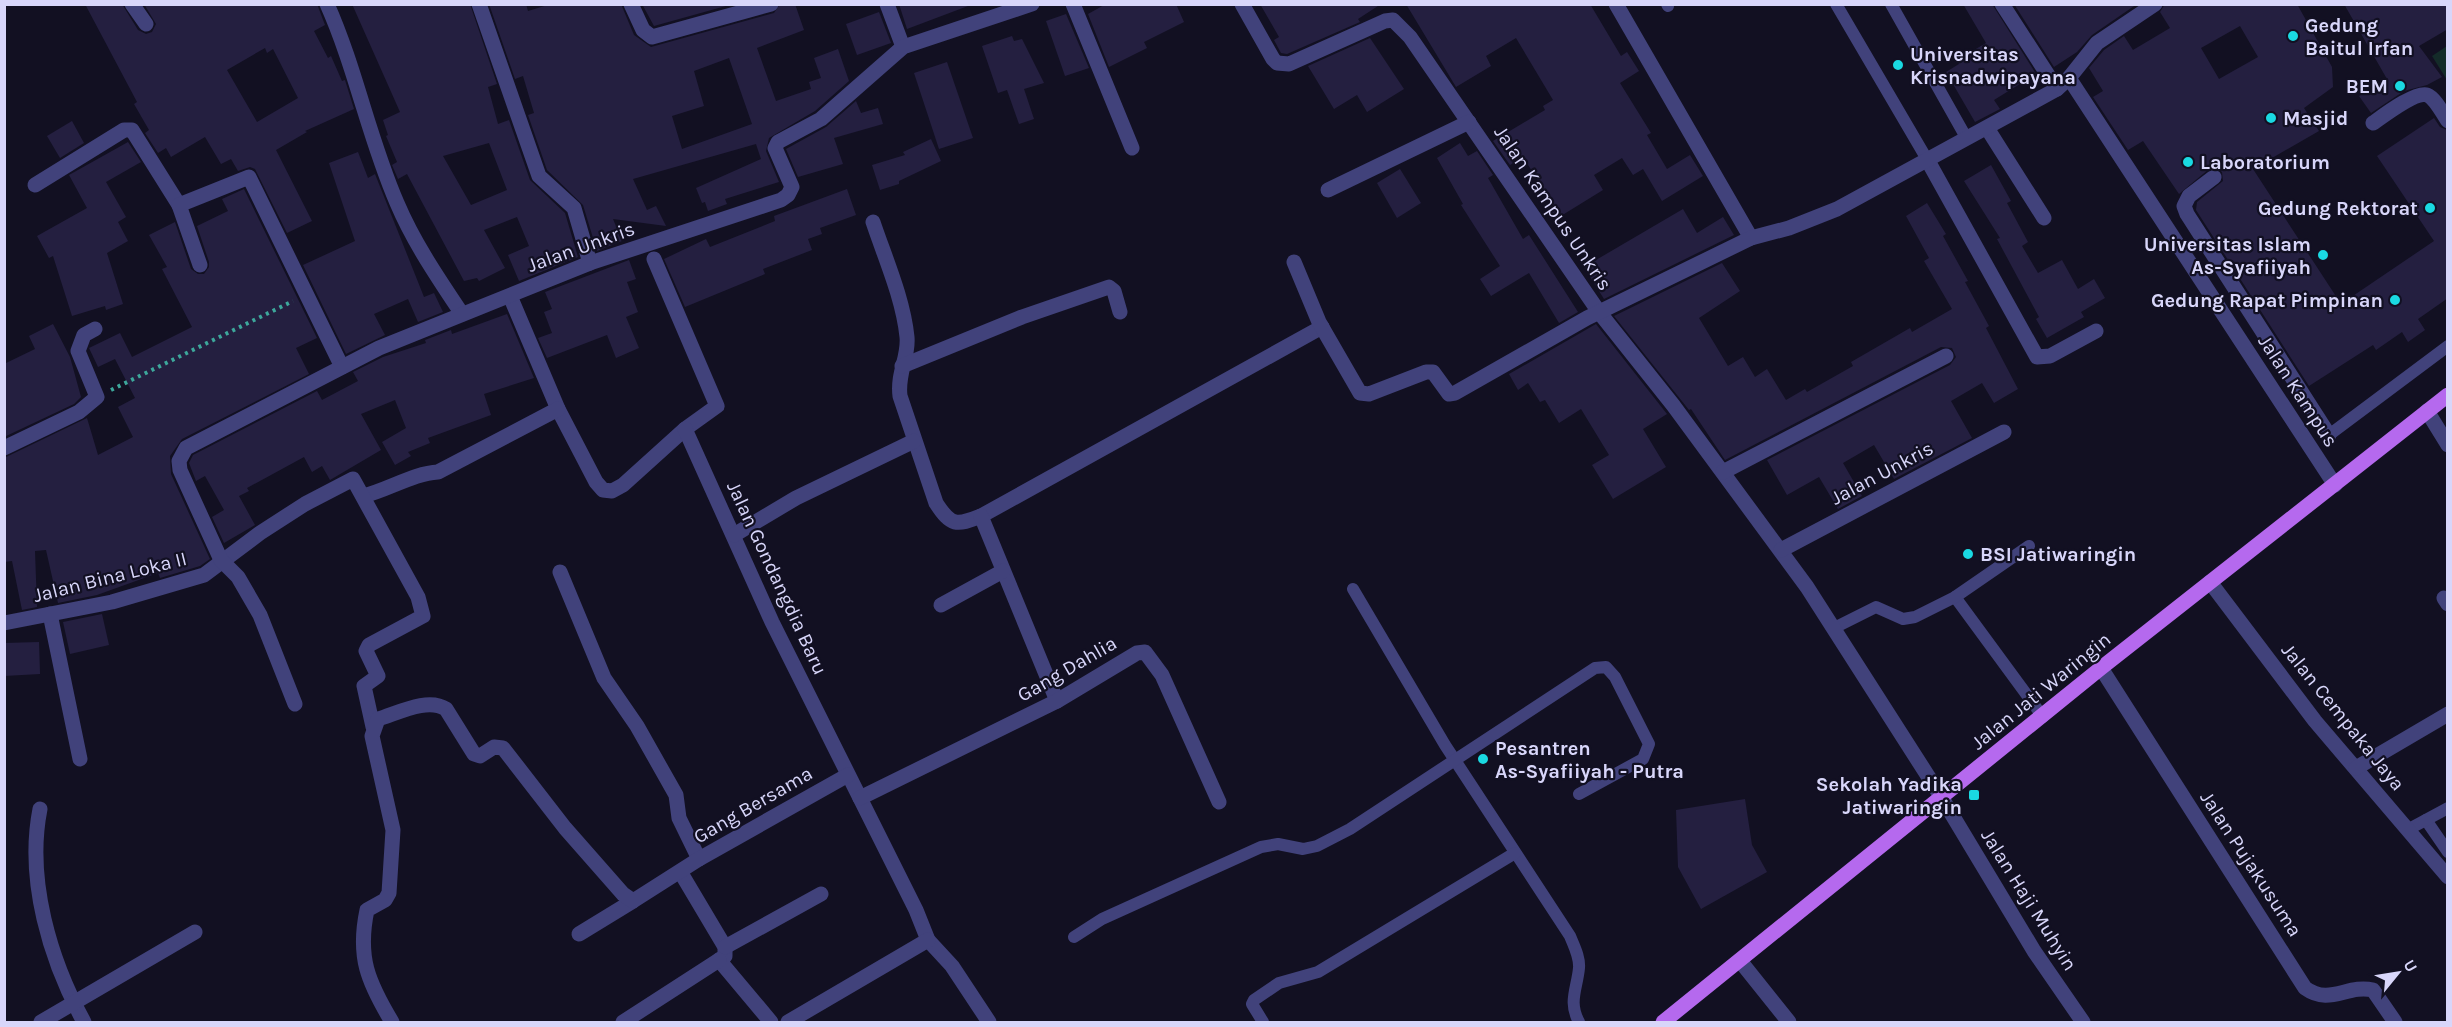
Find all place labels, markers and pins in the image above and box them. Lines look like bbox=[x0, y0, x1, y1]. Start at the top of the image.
place label: Gedung Baitul Irfan bbox=[2305, 14, 2413, 60]
marker: Gedung Baitul Irfan bbox=[2286, 29, 2300, 43]
place label: Universitas Krisnadwipayana bbox=[1910, 43, 2076, 89]
marker: Universitas Krisnadwipayana bbox=[1891, 58, 1905, 72]
place label: BEM bbox=[2346, 75, 2388, 98]
marker: BEM bbox=[2393, 79, 2407, 93]
place label: Masjid bbox=[2283, 107, 2348, 130]
marker: Masjid bbox=[2264, 111, 2278, 125]
place label: Laboratorium bbox=[2200, 151, 2330, 174]
marker: Laboratorium bbox=[2181, 155, 2195, 169]
place label: Gedung Rektorat bbox=[2258, 197, 2418, 220]
marker: Gedung Rektorat bbox=[2423, 201, 2437, 215]
place label: Universitas Islam As-Syafiiyah bbox=[2144, 233, 2311, 279]
marker: Universitas Islam As-Syafiiyah bbox=[2316, 248, 2330, 262]
place label: Gedung Rapat Pimpinan bbox=[2151, 289, 2383, 312]
marker: Gedung Rapat Pimpinan bbox=[2388, 293, 2402, 307]
place label: BSI Jatiwaringin bbox=[1980, 543, 2136, 566]
marker: BSI Jatiwaringin bbox=[1961, 547, 1975, 561]
place label: Pesantren As-Syafiiyah - Putra bbox=[1495, 737, 1684, 783]
marker: Pesantren As-Syafiiyah - Putra bbox=[1476, 752, 1490, 766]
place label: Sekolah Yadika Jatiwaringin bbox=[1816, 773, 1962, 819]
marker: Sekolah Yadika Jatiwaringin bbox=[1967, 788, 1981, 802]

